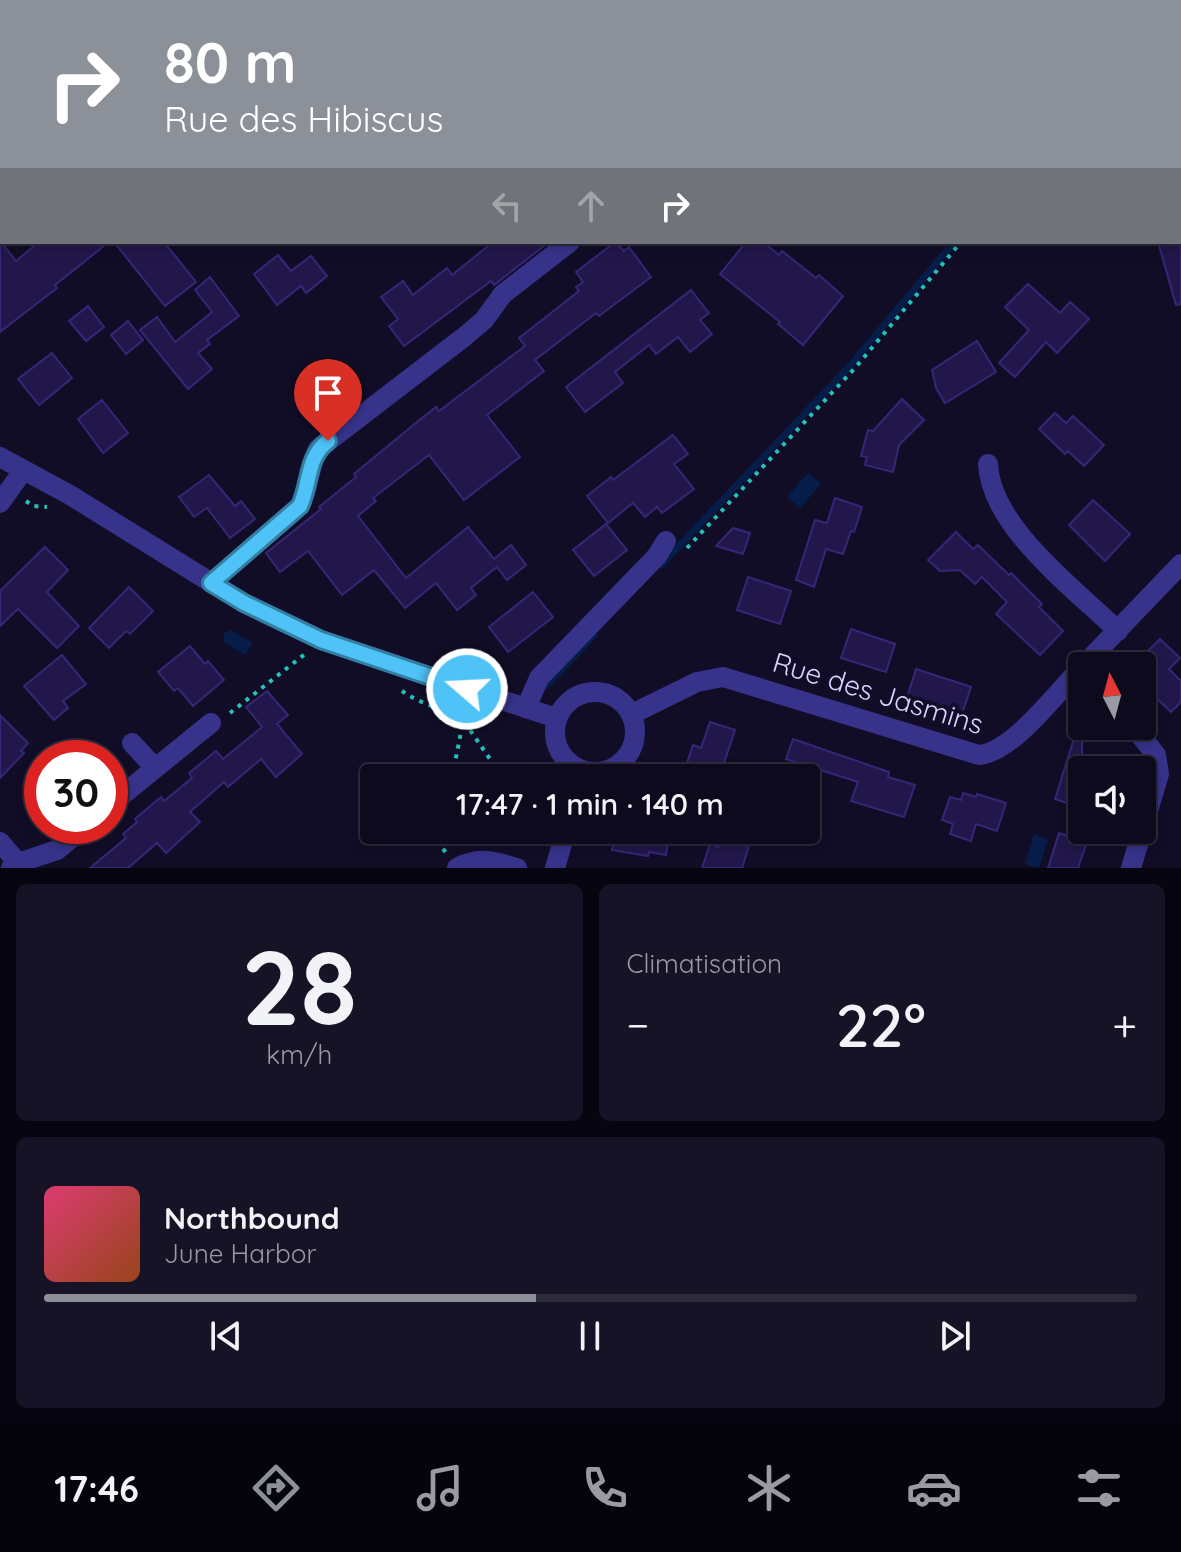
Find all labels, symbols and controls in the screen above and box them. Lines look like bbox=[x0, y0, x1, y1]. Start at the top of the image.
text: 80 m bbox=[164, 27, 296, 97]
icon: right bbox=[32, 32, 136, 136]
text: Rue des Hibiscus bbox=[164, 96, 443, 141]
icon: left bbox=[485, 184, 529, 228]
icon: ahead bbox=[569, 184, 613, 228]
icon: right bbox=[653, 184, 697, 228]
pin bbox=[294, 359, 362, 441]
icon: arrive bbox=[306, 371, 350, 415]
street label: Rue des Jasmins bbox=[769, 644, 988, 741]
position arrow bbox=[425, 647, 509, 731]
north arrow bbox=[1068, 652, 1156, 740]
map controls bbox=[1068, 652, 1156, 844]
speed limit sign: 30 bbox=[24, 740, 128, 844]
button: sound bbox=[1068, 756, 1156, 844]
text: 17:47 · 1 min · 140 m bbox=[456, 785, 724, 823]
text: 28 bbox=[241, 921, 357, 1051]
text: Climatisation bbox=[627, 947, 782, 980]
text: 22° bbox=[836, 987, 926, 1062]
text: − bbox=[627, 997, 649, 1052]
text: + bbox=[1112, 997, 1137, 1052]
text: km/h bbox=[266, 1038, 332, 1071]
text: Northbound bbox=[164, 1199, 340, 1237]
text: June Harbor bbox=[164, 1237, 316, 1270]
icon: previous bbox=[204, 1314, 248, 1358]
icon: pause bbox=[568, 1314, 612, 1358]
icon: next bbox=[933, 1314, 977, 1358]
icon: directions bbox=[248, 1460, 304, 1516]
icon: music bbox=[412, 1460, 468, 1516]
icon: phone bbox=[577, 1460, 633, 1516]
icon: climate bbox=[741, 1460, 797, 1516]
icon: car bbox=[906, 1460, 962, 1516]
icon: filters bbox=[1071, 1460, 1127, 1516]
text: 17:46 bbox=[54, 1466, 139, 1511]

